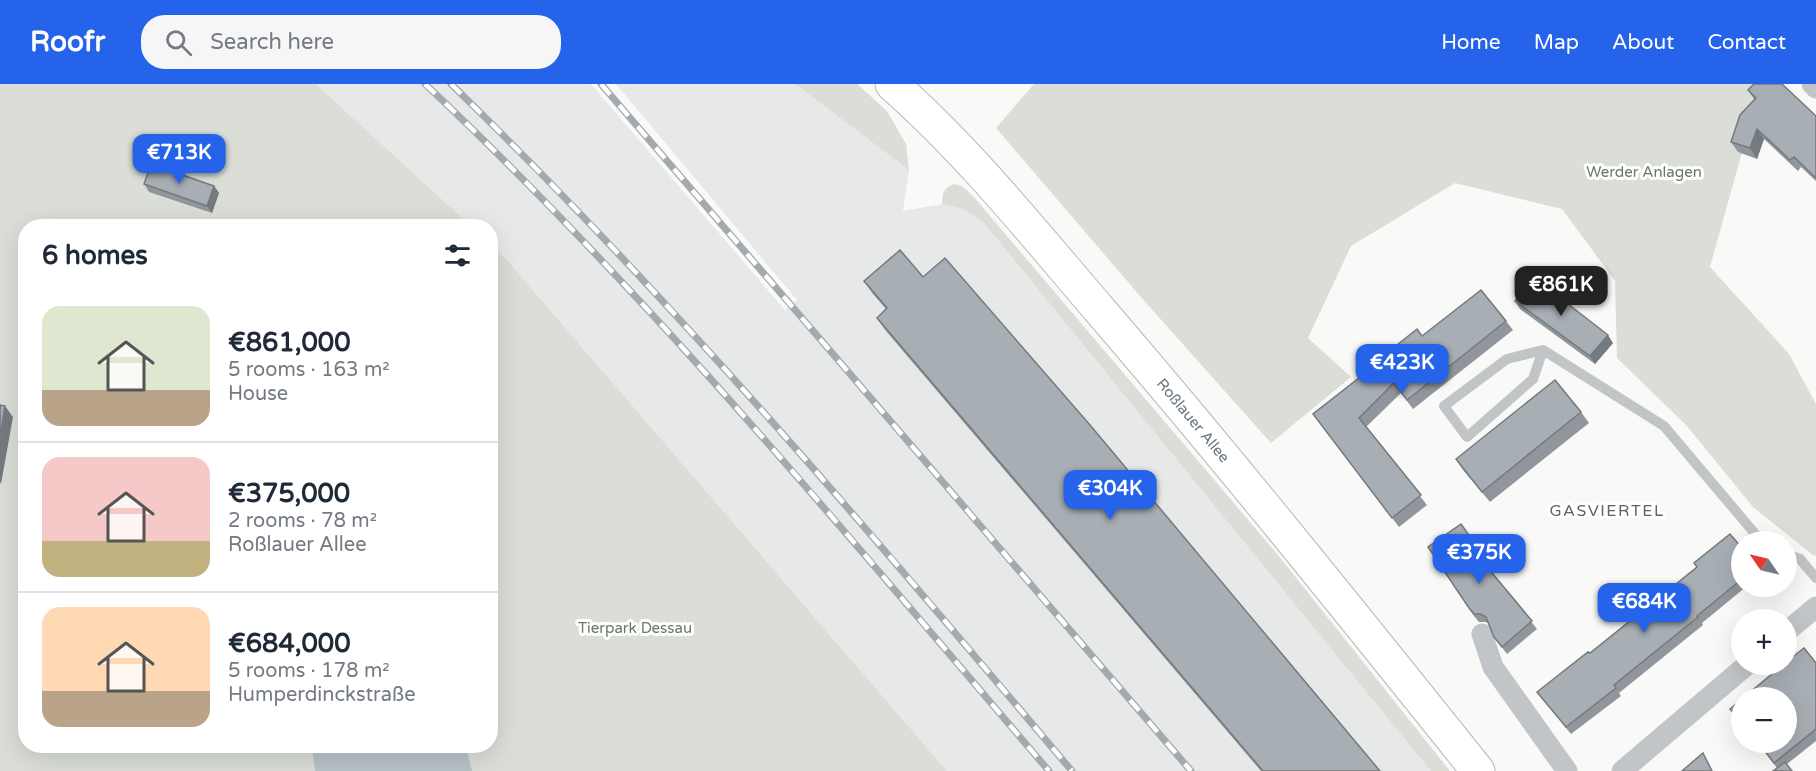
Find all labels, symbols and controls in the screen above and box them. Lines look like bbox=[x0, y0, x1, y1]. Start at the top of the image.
search box bbox=[141, 15, 561, 69]
text: Roofr bbox=[30, 25, 105, 59]
icon: search bbox=[162, 26, 195, 59]
text: Search here bbox=[210, 29, 334, 55]
text: Home bbox=[1441, 30, 1501, 55]
text: Map bbox=[1534, 30, 1579, 55]
text: About bbox=[1612, 30, 1674, 55]
text: Contact bbox=[1707, 30, 1786, 55]
pin: €713K bbox=[137, 134, 221, 185]
text: €713K bbox=[147, 141, 211, 165]
park label: Werder Anlagen bbox=[1586, 163, 1702, 181]
icon: filters bbox=[441, 239, 474, 272]
text: 6 homes bbox=[42, 240, 148, 271]
pin: €861K bbox=[1519, 266, 1603, 317]
text: €861K bbox=[1529, 273, 1593, 297]
text: €861,000 bbox=[228, 327, 350, 358]
icon: home bbox=[90, 330, 162, 402]
pin: €423K bbox=[1360, 344, 1444, 395]
text: €423K bbox=[1370, 351, 1434, 375]
text: 5 rooms · 163 m² bbox=[228, 358, 390, 382]
street label: Roßlauer Allee bbox=[1153, 375, 1233, 466]
text: House bbox=[228, 382, 288, 406]
pin: €304K bbox=[1068, 470, 1152, 521]
text: €304K bbox=[1078, 477, 1142, 501]
text: €375,000 bbox=[228, 478, 350, 509]
icon: home bbox=[90, 481, 162, 553]
district label: GASVIERTEL bbox=[1549, 501, 1665, 521]
text: 2 rooms · 78 m² bbox=[228, 509, 377, 533]
north arrow bbox=[1731, 531, 1797, 597]
map controls bbox=[1731, 531, 1797, 753]
text: Roßlauer Allee bbox=[228, 533, 366, 557]
pin: €375K bbox=[1437, 534, 1521, 585]
text: €375K bbox=[1447, 541, 1511, 565]
pin: €684K bbox=[1602, 583, 1686, 634]
text: €684K bbox=[1612, 590, 1676, 614]
button: + bbox=[1731, 609, 1797, 675]
park label: Tierpark Dessau bbox=[578, 619, 692, 637]
text: €684,000 bbox=[228, 628, 350, 659]
icon: home bbox=[90, 631, 162, 703]
text: 5 rooms · 178 m² bbox=[228, 659, 390, 683]
text: Humperdinckstraße bbox=[228, 683, 415, 707]
button: − bbox=[1731, 687, 1797, 753]

